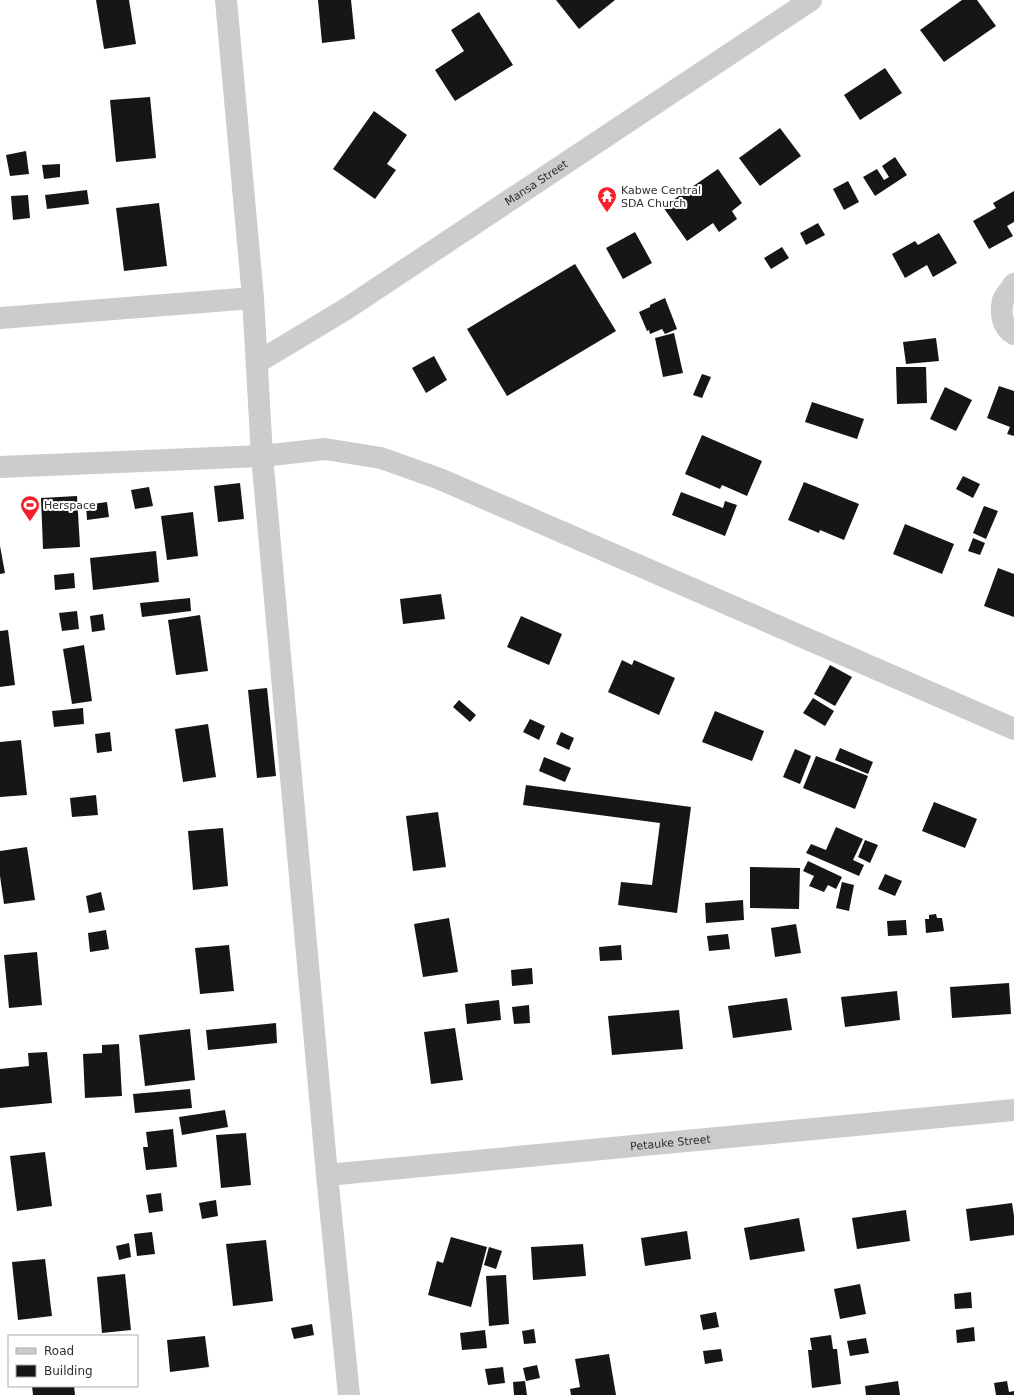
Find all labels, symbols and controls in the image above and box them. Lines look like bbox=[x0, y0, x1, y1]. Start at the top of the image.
street label: Mansa Street bbox=[503, 157, 571, 209]
place label: Kabwe Central SDA Church bbox=[621, 184, 701, 210]
temple icon: Kabwe Central SDA Church bbox=[596, 185, 618, 213]
sports icon: Herspace bbox=[19, 494, 41, 522]
place label: Herspace bbox=[44, 499, 96, 512]
street label: Petauke Street bbox=[630, 1133, 712, 1153]
legend bbox=[8, 1335, 138, 1387]
text: Road bbox=[44, 1344, 74, 1358]
text: Building bbox=[44, 1364, 93, 1378]

